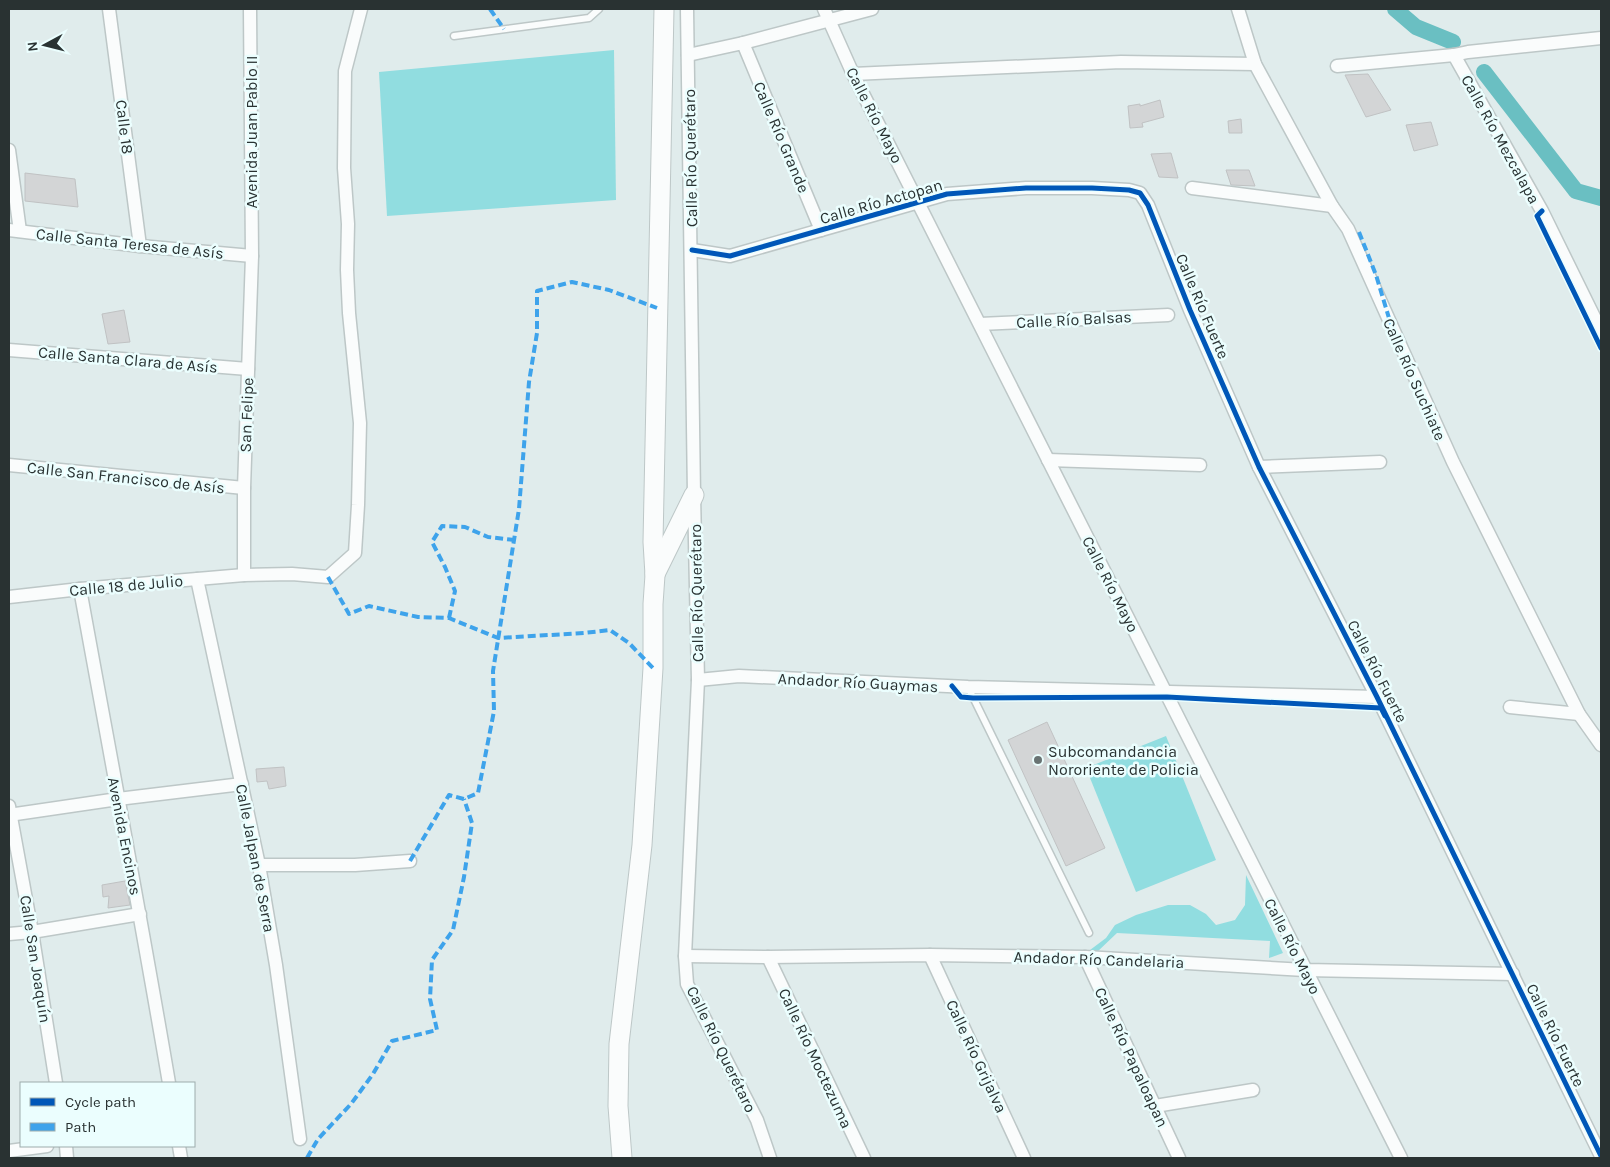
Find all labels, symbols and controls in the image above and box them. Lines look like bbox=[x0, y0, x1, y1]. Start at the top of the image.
north arrow bbox=[20, 20, 70, 70]
text: N bbox=[24, 41, 42, 53]
street label: Avenida Juan Pablo II bbox=[242, 55, 261, 209]
street label: Calle Río Mayo bbox=[842, 64, 907, 166]
street label: Calle Río Mezcalapa bbox=[1457, 71, 1544, 207]
street label: Calle Río Grande bbox=[750, 79, 814, 196]
street label: Calle Río Querétaro bbox=[680, 89, 701, 227]
street label: Calle 18 bbox=[112, 99, 137, 155]
street label: Calle Río Actopan bbox=[818, 175, 945, 228]
street label: Calle Santa Teresa de Asís bbox=[35, 224, 225, 263]
street label: Calle Río Fuerte bbox=[1172, 251, 1233, 362]
street label: Calle Río Balsas bbox=[1016, 307, 1132, 332]
street label: Calle Río Suchiate bbox=[1379, 315, 1450, 443]
street label: Calle Santa Clara de Asís bbox=[37, 342, 219, 377]
street label: San Felipe bbox=[236, 377, 257, 453]
street label: Calle San Francisco de Asís bbox=[26, 458, 226, 497]
street label: Calle Río Querétaro bbox=[686, 524, 707, 662]
street label: Calle Río Mayo bbox=[1078, 533, 1143, 635]
street label: Calle 18 de Julio bbox=[68, 571, 184, 600]
street label: Calle Río Fuerte bbox=[1344, 617, 1412, 726]
street label: Andador Río Guaymas bbox=[777, 669, 939, 696]
place label: Subcomandancia Nororiente de Policia bbox=[1048, 742, 1199, 779]
marker: Subcomandancia Nororiente de Policia bbox=[1032, 754, 1044, 766]
street label: Avenida Encinos bbox=[104, 775, 145, 897]
street label: Calle Jalpan de Serra bbox=[232, 782, 279, 934]
street label: Calle San Joaquín bbox=[16, 894, 55, 1024]
street label: Calle Río Mayo bbox=[1260, 895, 1325, 997]
street label: Andador Río Candelaria bbox=[1013, 947, 1185, 972]
street label: Calle Río Fuerte bbox=[1522, 980, 1589, 1090]
street label: Calle Río Querétaro bbox=[683, 983, 760, 1116]
street label: Calle Río Papaloapan bbox=[1091, 984, 1172, 1130]
street label: Calle Río Moctezuma bbox=[775, 985, 856, 1131]
street label: Calle Río Grijalva bbox=[942, 997, 1011, 1116]
legend bbox=[20, 1082, 195, 1147]
text: Cycle path bbox=[65, 1093, 136, 1111]
text: Path bbox=[65, 1118, 96, 1136]

